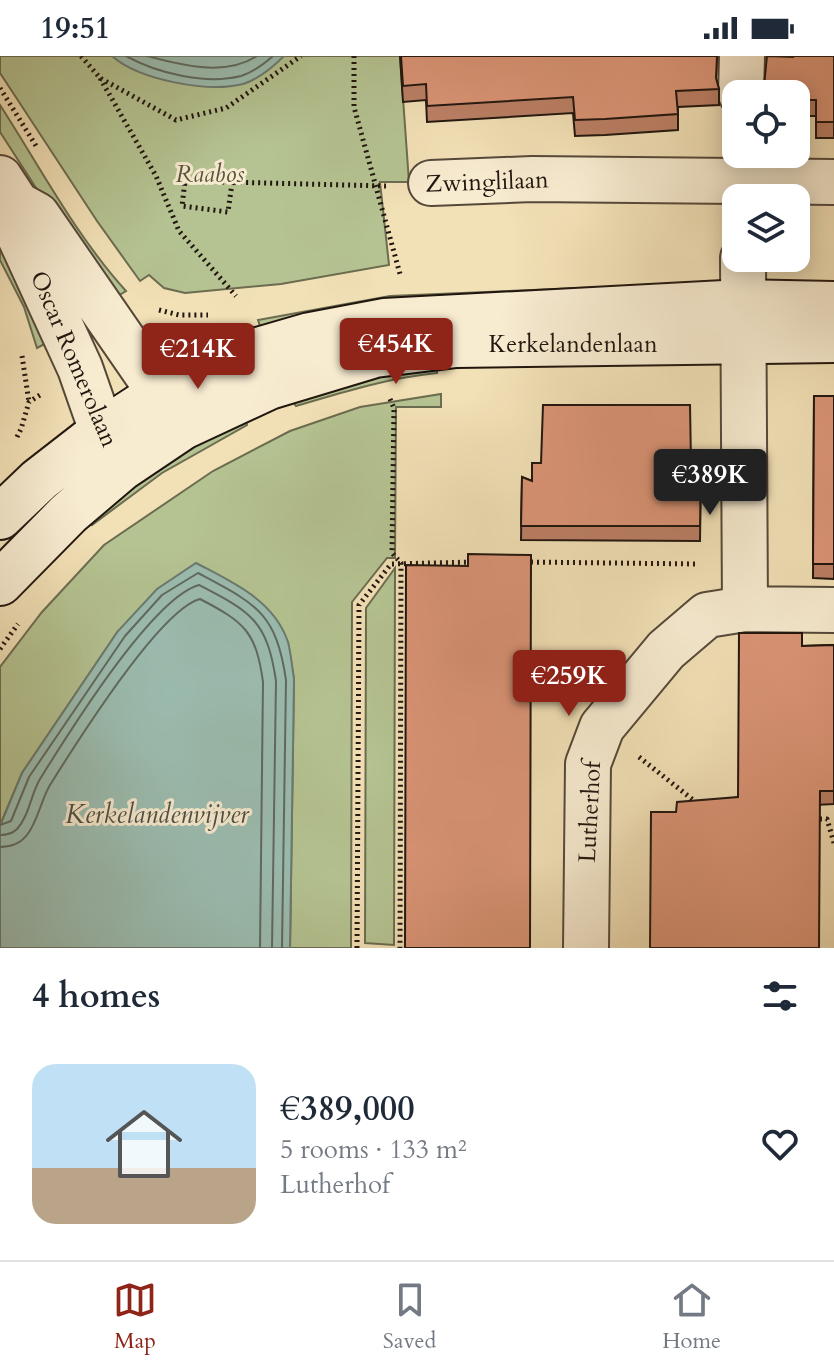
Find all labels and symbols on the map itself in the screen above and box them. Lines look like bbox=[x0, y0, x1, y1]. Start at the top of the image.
park label: Raabos bbox=[176, 158, 245, 191]
street label: Zwinglilaan bbox=[425, 163, 550, 201]
street label: Oscar Romerolaan bbox=[22, 266, 126, 452]
pin: €454K bbox=[340, 318, 452, 386]
pin: €214K bbox=[142, 323, 254, 391]
street label: Kerkelandenlaan bbox=[488, 328, 658, 361]
pin: €389K bbox=[654, 449, 766, 517]
pin: €259K bbox=[513, 650, 625, 718]
street label: Lutherhof bbox=[571, 757, 609, 864]
water label: Kerkelandenvijver bbox=[65, 797, 250, 832]

